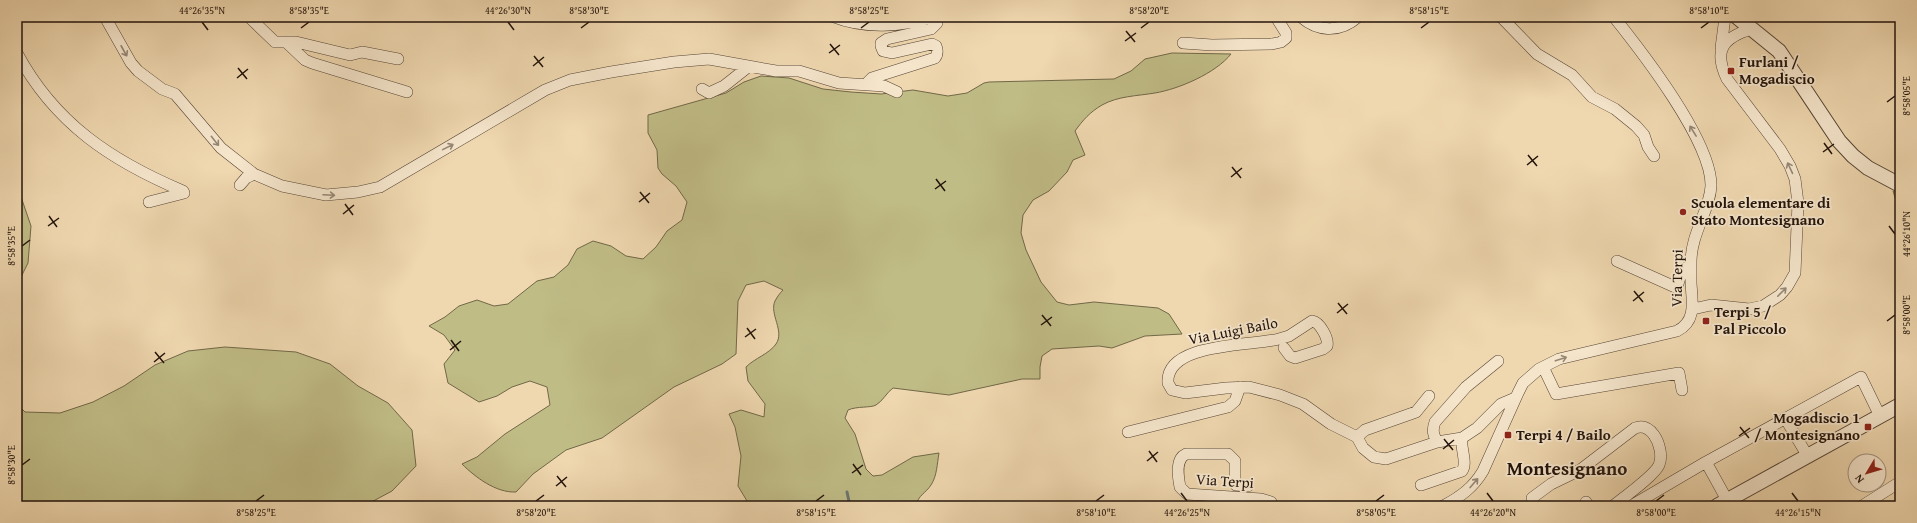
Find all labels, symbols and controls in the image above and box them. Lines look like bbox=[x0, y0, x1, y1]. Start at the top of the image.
text: 44°26'35"N bbox=[179, 3, 225, 18]
text: 8°58'35"E bbox=[289, 3, 329, 18]
text: 44°26'30"N bbox=[485, 3, 531, 18]
text: 8°58'30"E bbox=[569, 3, 609, 18]
text: 8°58'25"E bbox=[849, 3, 889, 18]
text: 8°58'20"E bbox=[1129, 3, 1169, 18]
text: 8°58'15"E bbox=[1409, 3, 1449, 18]
text: 8°58'10"E bbox=[1689, 3, 1729, 18]
one-way arrow bbox=[120, 45, 128, 57]
place label: Furlani / Mogadiscio bbox=[1739, 51, 1815, 89]
marker: Furlani / Mogadiscio bbox=[1726, 66, 1736, 76]
text: 8°58'05"E bbox=[1899, 76, 1914, 116]
one-way arrow bbox=[1688, 125, 1696, 137]
one-way arrow bbox=[211, 135, 220, 146]
one-way arrow bbox=[441, 143, 453, 151]
one-way arrow bbox=[1786, 162, 1793, 174]
one-way arrow bbox=[322, 191, 335, 198]
place label: Scuola elementare di Stato Montesignano bbox=[1691, 192, 1831, 230]
marker: Scuola elementare di Stato Montesignano bbox=[1678, 207, 1688, 217]
text: 44°26'10"N bbox=[1899, 211, 1914, 257]
text: 8°58'35"E bbox=[4, 226, 19, 266]
street label: Via Terpi bbox=[1665, 249, 1688, 307]
one-way arrow bbox=[1777, 287, 1787, 297]
text: 8°58'00"E bbox=[1899, 295, 1914, 335]
place label: Terpi 5 / Pal Piccolo bbox=[1714, 301, 1786, 339]
street label: Via Luigi Bailo bbox=[1186, 311, 1280, 349]
marker: Terpi 5 / Pal Piccolo bbox=[1701, 316, 1711, 326]
one-way arrow bbox=[1554, 355, 1567, 362]
place label: Mogadiscio 1 / Montesignano bbox=[1754, 407, 1860, 445]
marker: Mogadiscio 1 / Montesignano bbox=[1863, 422, 1873, 432]
place label: Terpi 4 / Bailo bbox=[1516, 424, 1611, 445]
marker: Terpi 4 / Bailo bbox=[1503, 430, 1513, 440]
text: 8°58'30"E bbox=[4, 445, 19, 485]
north arrow bbox=[1847, 453, 1887, 493]
district label: Montesignano bbox=[1507, 454, 1627, 482]
street label: Via Terpi bbox=[1195, 468, 1255, 493]
text: N bbox=[1850, 471, 1868, 487]
one-way arrow bbox=[1470, 478, 1479, 489]
text: 8°58'25"E bbox=[236, 505, 276, 520]
text: 8°58'20"E bbox=[516, 505, 556, 520]
text: 8°58'15"E bbox=[796, 505, 836, 520]
text: 8°58'10"E bbox=[1076, 505, 1116, 520]
text: 44°26'25"N bbox=[1164, 505, 1210, 520]
text: 8°58'05"E bbox=[1356, 505, 1396, 520]
text: 44°26'20"N bbox=[1470, 505, 1516, 520]
text: 8°58'00"E bbox=[1636, 505, 1676, 520]
text: 44°26'15"N bbox=[1775, 505, 1821, 520]

